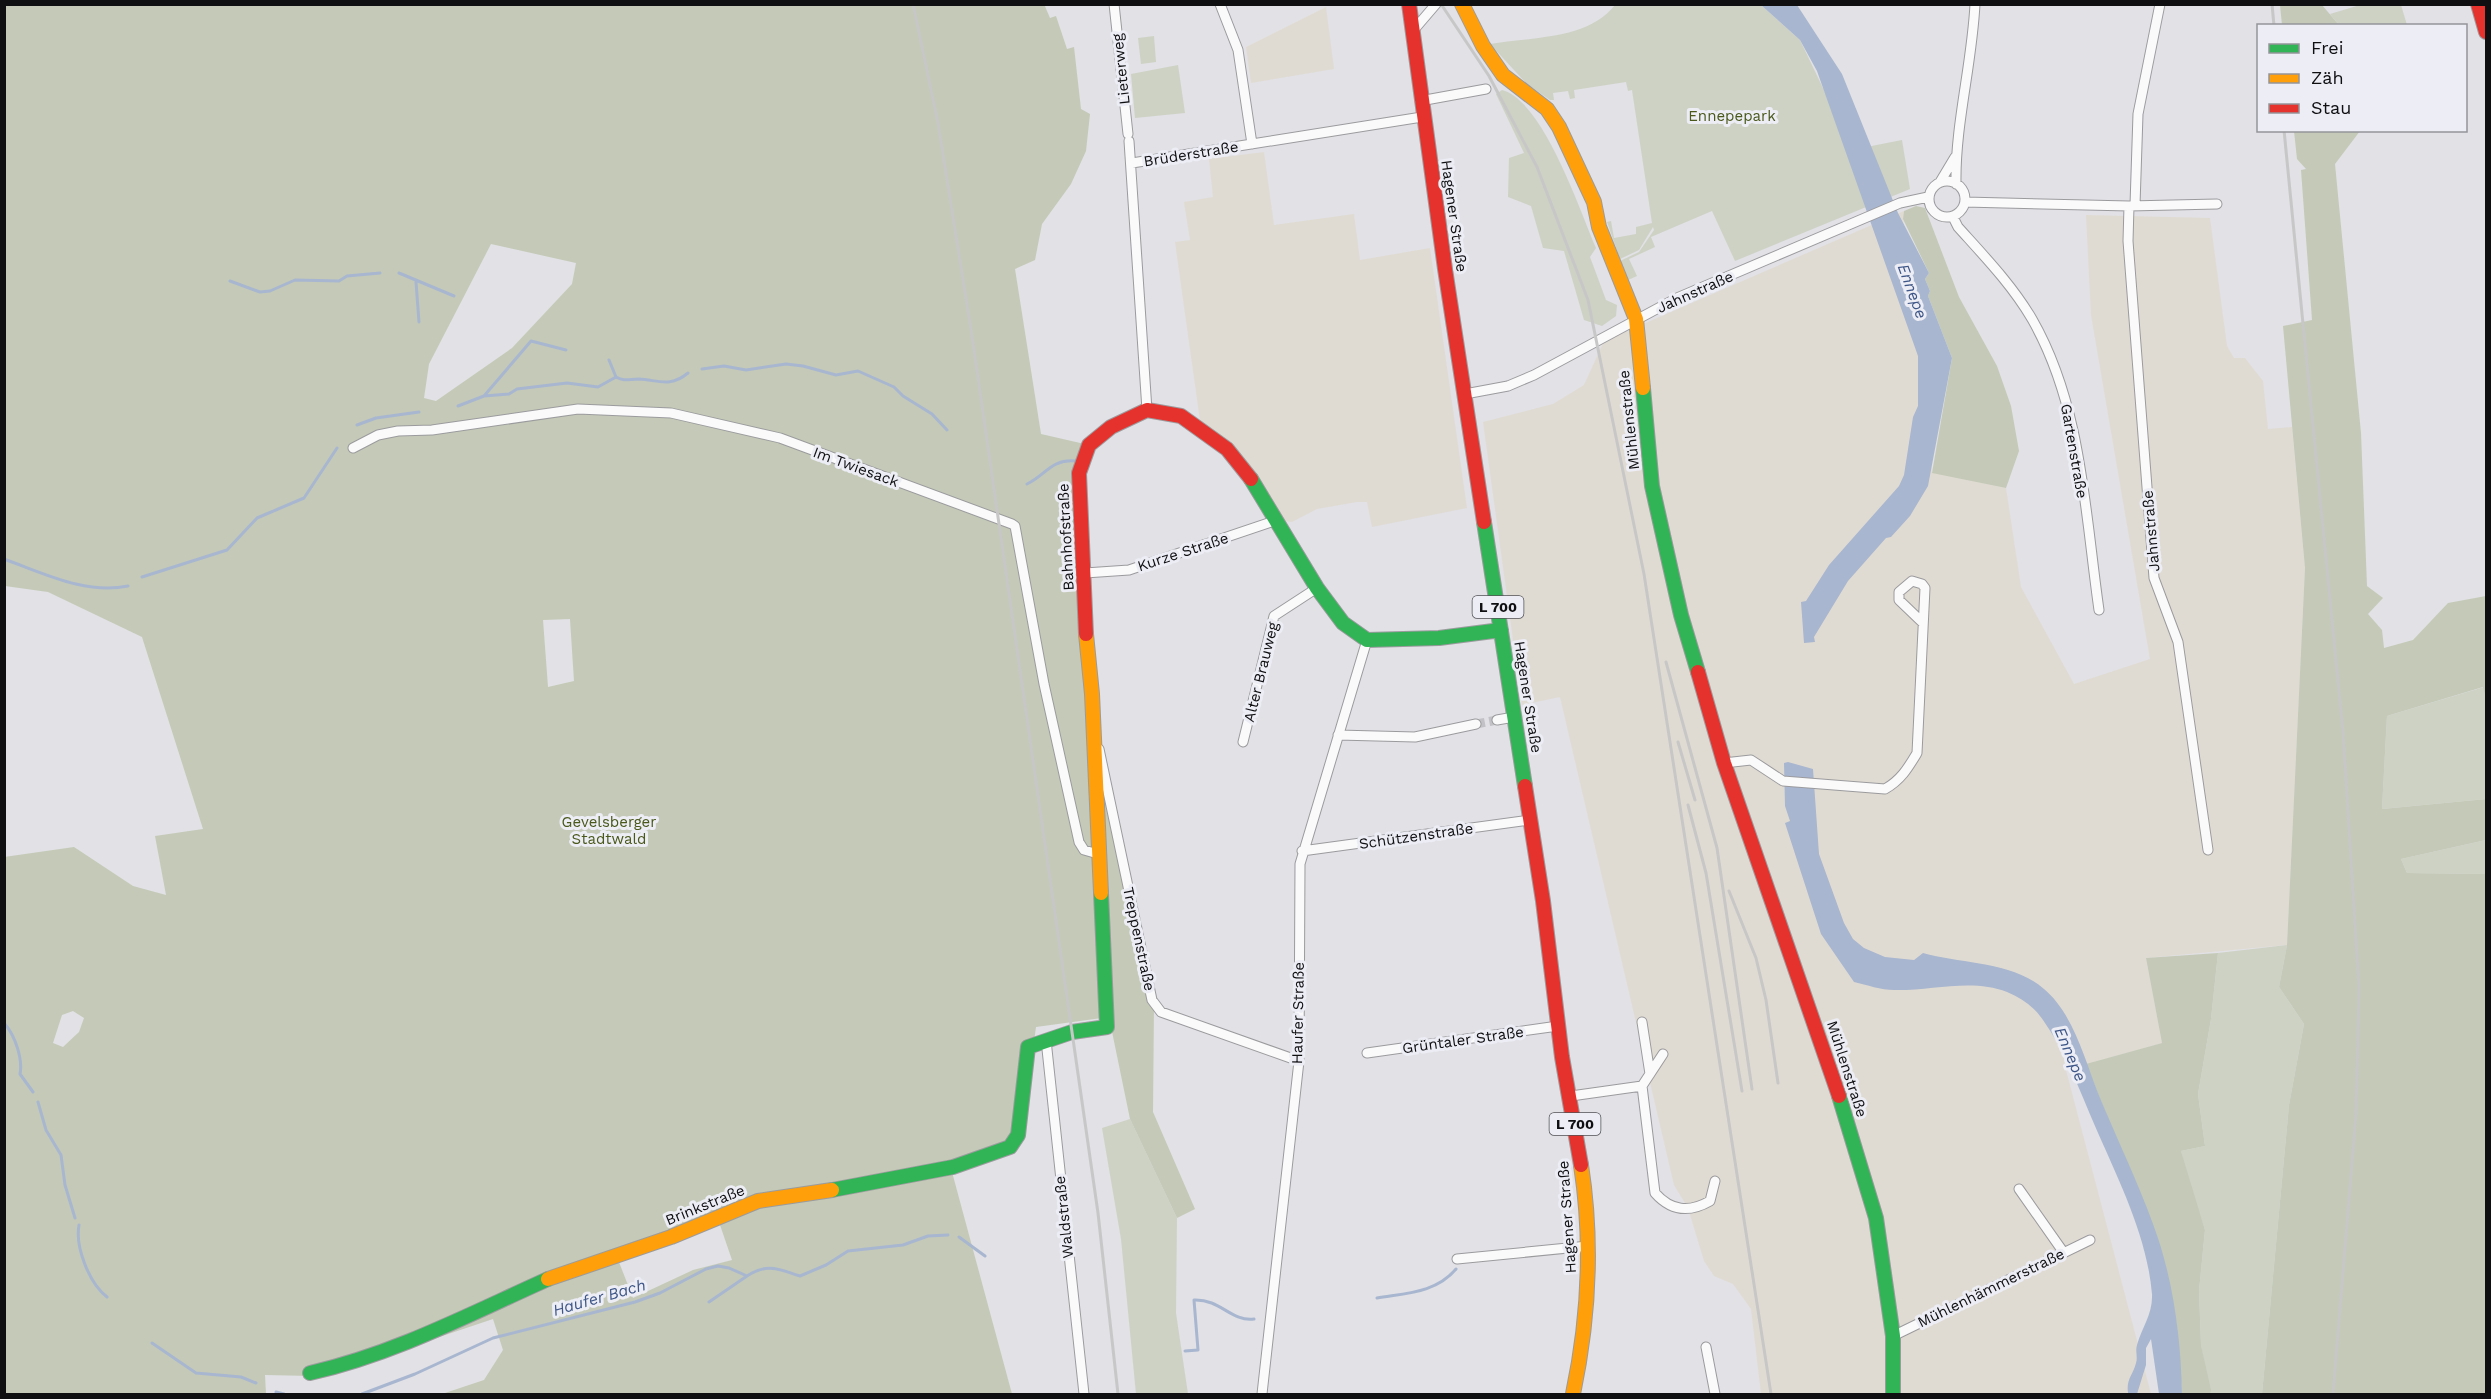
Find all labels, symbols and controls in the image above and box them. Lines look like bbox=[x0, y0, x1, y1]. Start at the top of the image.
legend bbox=[2257, 24, 2467, 132]
street label: Lieterweg bbox=[1108, 33, 1134, 105]
text: Frei bbox=[2311, 37, 2343, 58]
text: Zäh bbox=[2311, 67, 2344, 88]
text: Stau bbox=[2311, 97, 2351, 118]
park label: Ennepepark bbox=[1688, 107, 1776, 125]
street label: Brüderstraße bbox=[1142, 138, 1240, 170]
street label: Hagener Straße bbox=[1437, 159, 1471, 273]
water label: Ennepe bbox=[1894, 261, 1931, 321]
street label: Jahnstraße bbox=[1654, 267, 1736, 317]
street label: Mühlenstraße bbox=[1615, 369, 1643, 471]
street label: Gartenstraße bbox=[2057, 402, 2091, 500]
street label: Im Twiesack bbox=[811, 443, 902, 491]
street label: Bahnhofstraße bbox=[1054, 483, 1078, 591]
street label: Jahnstraße bbox=[2138, 489, 2164, 573]
street label: Kurze Straße bbox=[1135, 529, 1231, 575]
road number: L 700 bbox=[1472, 596, 1524, 618]
street label: Alter Brauweg bbox=[1240, 620, 1282, 724]
street label: Hagener Straße bbox=[1510, 640, 1546, 754]
park label: Gevelsberger Stadtwald bbox=[562, 813, 656, 848]
street label: Schützenstraße bbox=[1358, 819, 1474, 853]
street label: Treppenstraße bbox=[1119, 885, 1159, 993]
street label: Haufer Straße bbox=[1288, 962, 1308, 1064]
street label: Mühlenstraße bbox=[1823, 1019, 1871, 1119]
street label: Grüntaler Straße bbox=[1401, 1023, 1525, 1057]
water label: Ennepe bbox=[2051, 1024, 2090, 1084]
road number: L 700 bbox=[1550, 1113, 1600, 1135]
street label: Hagener Straße bbox=[1554, 1160, 1580, 1274]
street label: Waldstraße bbox=[1051, 1175, 1077, 1259]
street label: Brinkstraße bbox=[663, 1181, 747, 1229]
street label: Mühlenhämmerstraße bbox=[1915, 1245, 2067, 1331]
water label: Haufer Bach bbox=[551, 1275, 648, 1320]

